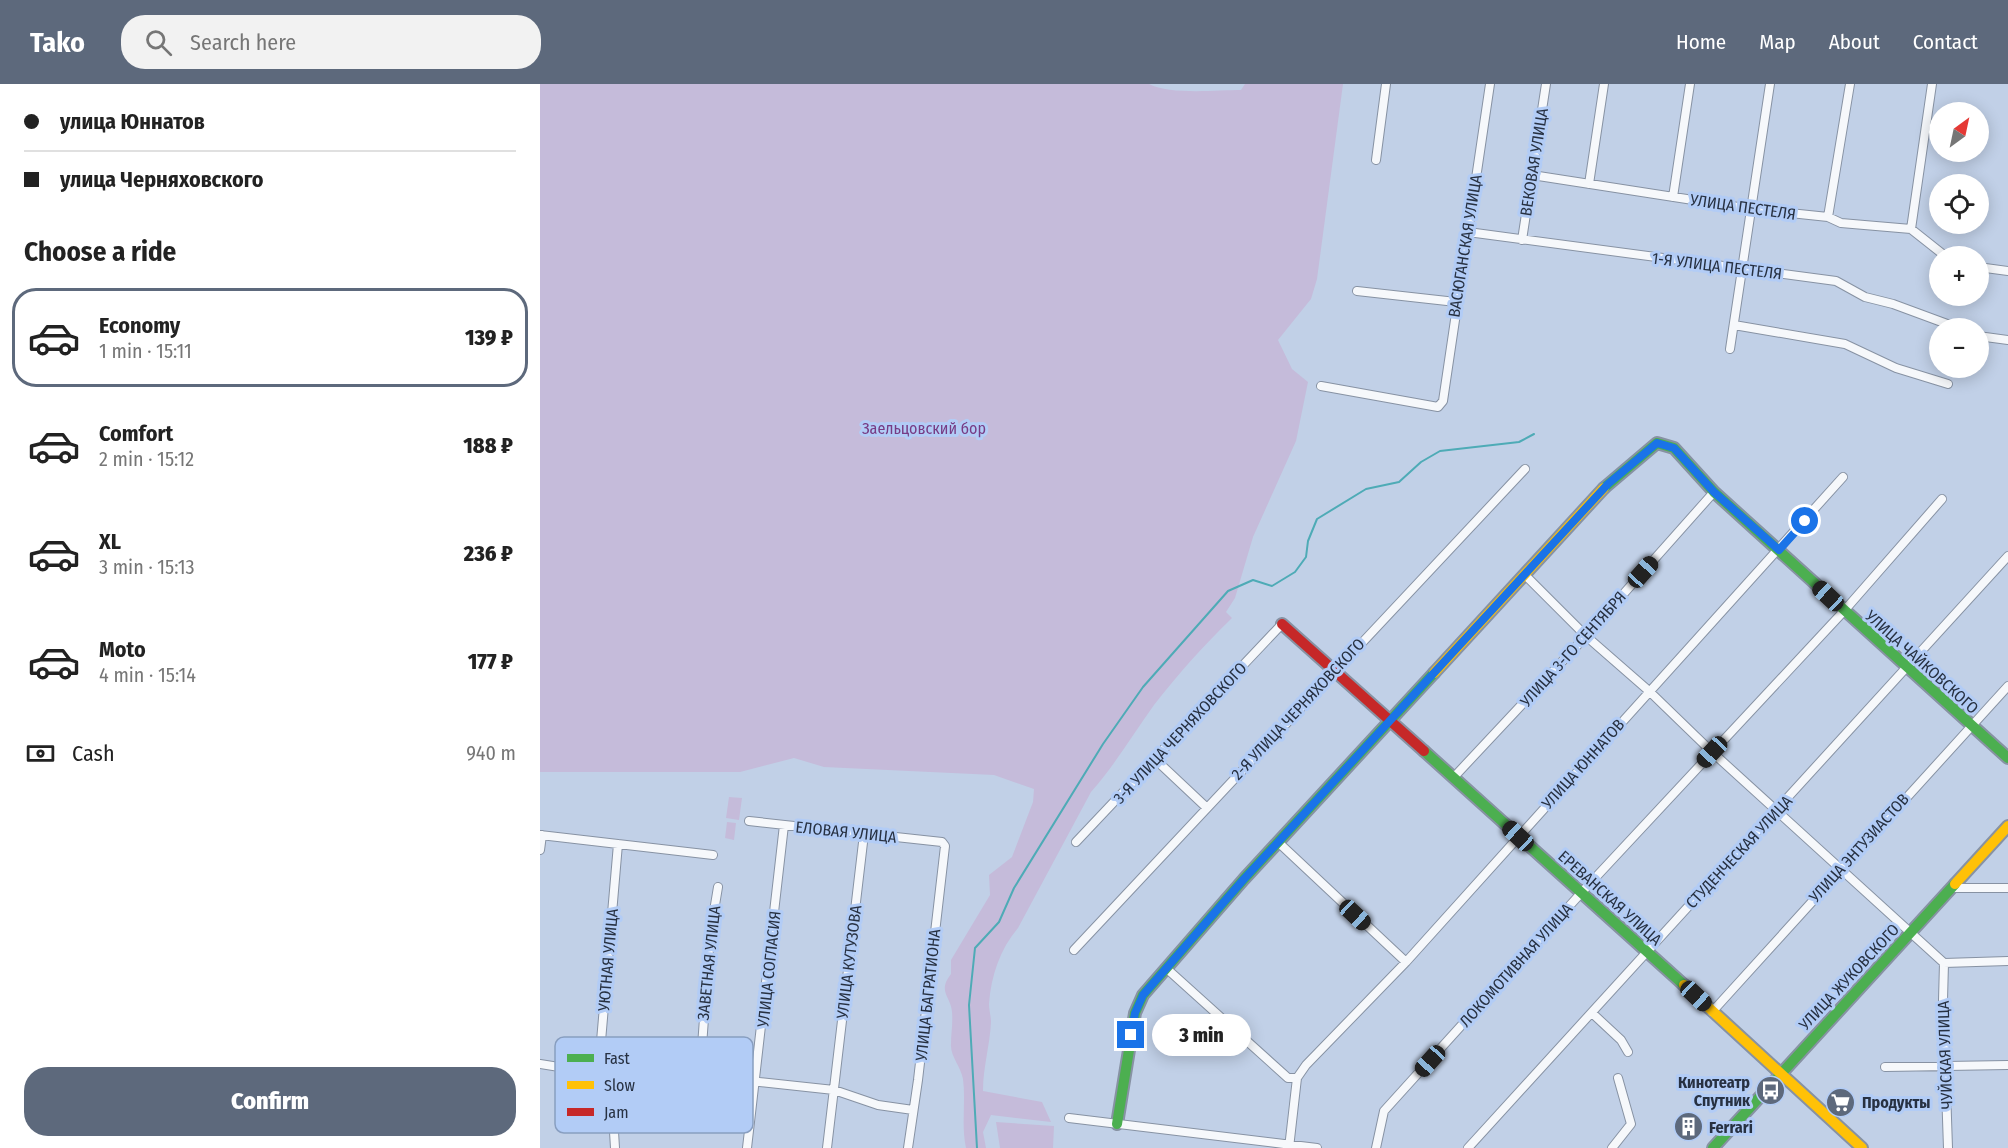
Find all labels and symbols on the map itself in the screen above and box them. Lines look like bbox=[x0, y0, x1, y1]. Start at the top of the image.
north arrow bbox=[1929, 102, 1989, 162]
street label: ВЕКОВАЯ УЛИЦА bbox=[1516, 106, 1552, 217]
street label: ВАСЮГАНСКАЯ УЛИЦА bbox=[1444, 173, 1486, 319]
street label: УЛИЦА ПЕСТЕЛЯ bbox=[1688, 190, 1797, 224]
street label: 1-Я УЛИЦА ПЕСТЕЛЯ bbox=[1651, 249, 1783, 283]
park label: Заельцовский бор bbox=[862, 419, 986, 438]
route start bbox=[1791, 507, 1818, 534]
car bbox=[1624, 553, 1662, 591]
car bbox=[1809, 577, 1847, 615]
street label: УЛИЦА 3-ГО СЕНТЯБРЯ bbox=[1516, 587, 1630, 711]
street label: УЛИЦА ЧАЙКОВСКОГО bbox=[1861, 606, 1982, 718]
street label: 2-Я УЛИЦА ЧЕРНЯХОВСКОГО bbox=[1228, 634, 1368, 784]
street label: 3-Я УЛИЦА ЧЕРНЯХОВСКОГО bbox=[1110, 658, 1250, 808]
street label: УЛИЦА ЮННАТОВ bbox=[1537, 715, 1628, 813]
car bbox=[1693, 733, 1731, 771]
street label: УЛИЦА ЭНТУЗИАСТОВ bbox=[1805, 790, 1913, 907]
street label: СТУДЕНЧЕСКАЯ УЛИЦА bbox=[1682, 791, 1797, 912]
street label: ЕЛОВАЯ УЛИЦА bbox=[795, 817, 898, 847]
car bbox=[1499, 817, 1537, 855]
street label: ЕРЕВАНСКАЯ УЛИЦА bbox=[1554, 847, 1666, 950]
car bbox=[1336, 896, 1374, 934]
street label: ЛОКОМОТИВНАЯ УЛИЦА bbox=[1456, 899, 1577, 1031]
street label: ЗАВЕТНАЯ УЛИЦА bbox=[694, 904, 725, 1021]
street label: УЛИЦА КУТУЗОВА bbox=[832, 904, 865, 1021]
street label: УЮТНАЯ УЛИЦА bbox=[594, 907, 622, 1013]
street label: УЛИЦА СОГЛАСИЯ bbox=[753, 910, 785, 1029]
street label: УЛИЦА ЖУКОВСКОГО bbox=[1794, 920, 1903, 1035]
street label: УЛИЦА БАГРАТИОНА bbox=[912, 927, 944, 1063]
car bbox=[1677, 977, 1715, 1015]
street label: ЧУЙСКАЯ УЛИЦА bbox=[1934, 1000, 1956, 1110]
callout: 3 min bbox=[1152, 1014, 1251, 1056]
route end bbox=[1117, 1021, 1144, 1048]
legend bbox=[555, 1037, 753, 1133]
car bbox=[1411, 1042, 1449, 1080]
text: Fast bbox=[604, 1049, 631, 1068]
place label: Кинотеатр Спутник bbox=[1678, 1073, 1751, 1110]
bus stop icon: Кинотеатр Спутник bbox=[1755, 1075, 1787, 1107]
text: Slow bbox=[604, 1076, 635, 1095]
supermarket icon: Продукты bbox=[1825, 1086, 1857, 1118]
place label: Продукты bbox=[1862, 1093, 1930, 1112]
text: Jam bbox=[604, 1103, 629, 1122]
building icon: Ferrari bbox=[1672, 1111, 1704, 1143]
place label: Ferrari bbox=[1709, 1118, 1753, 1137]

